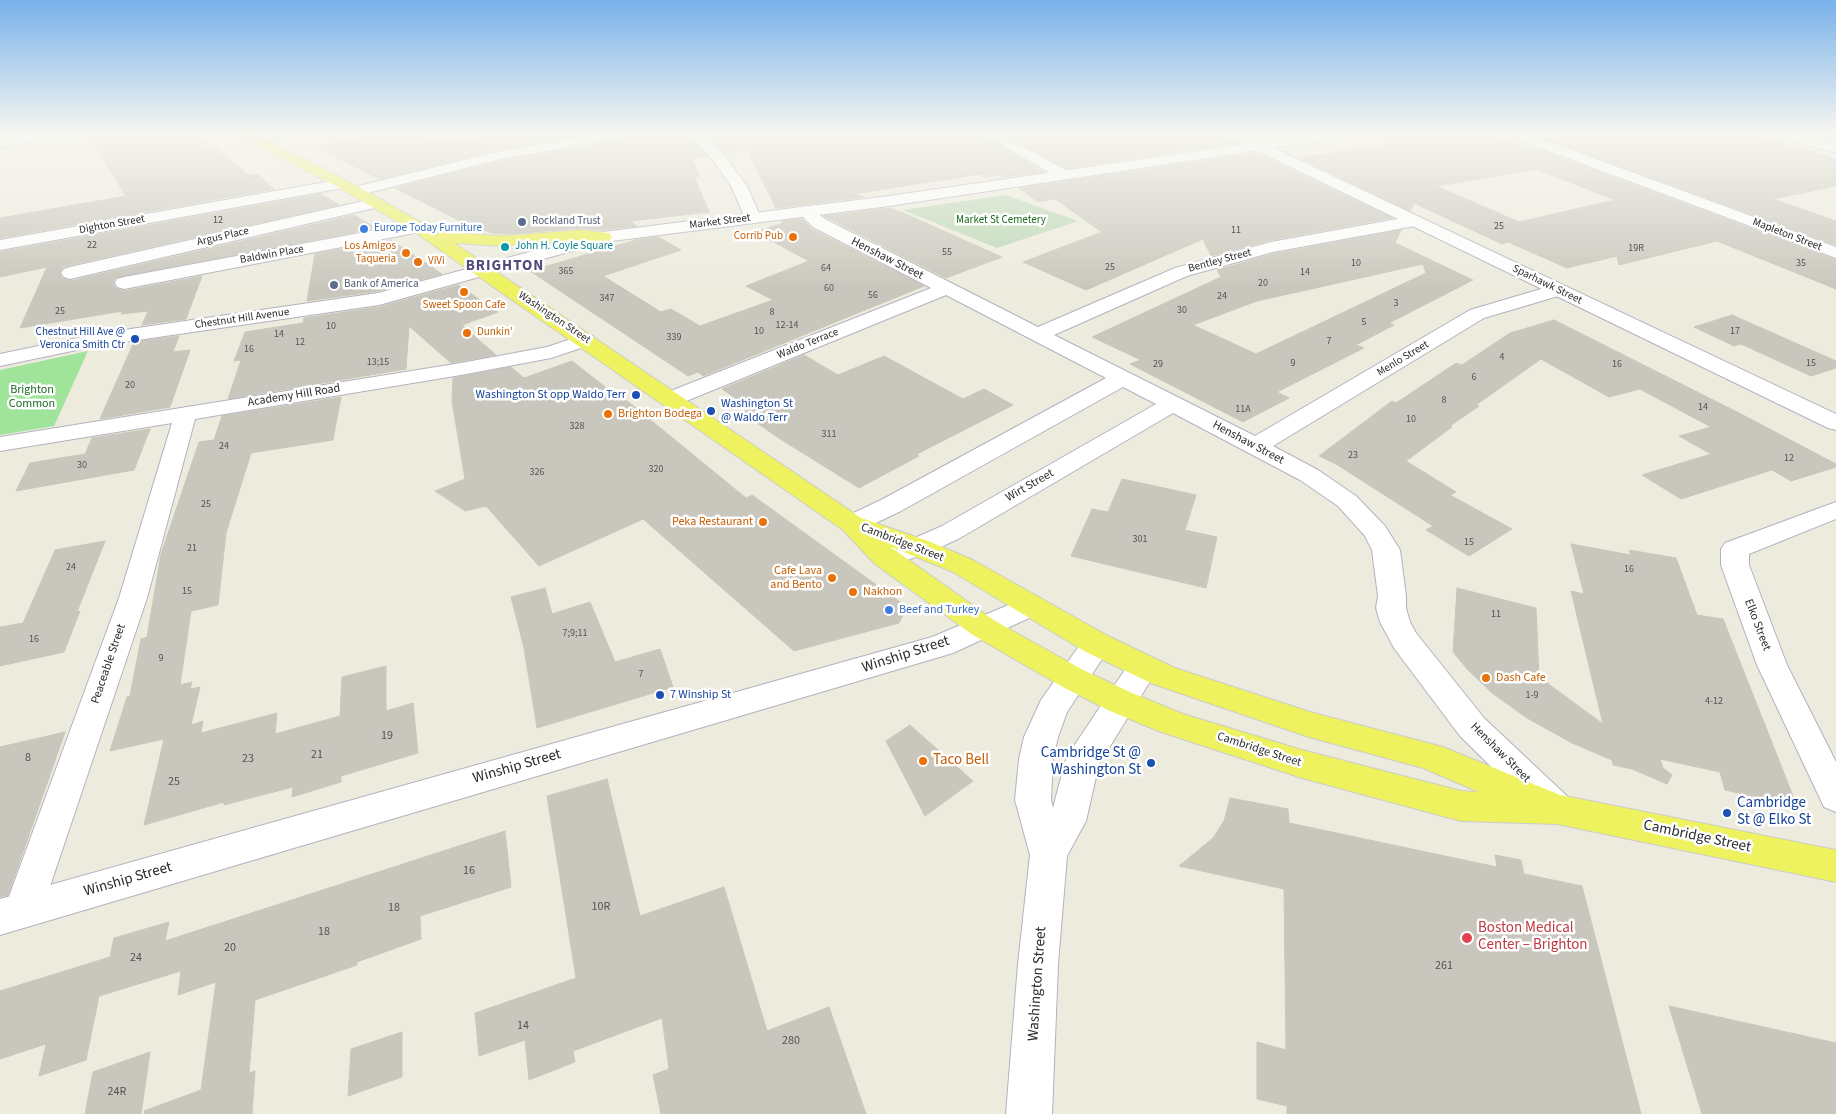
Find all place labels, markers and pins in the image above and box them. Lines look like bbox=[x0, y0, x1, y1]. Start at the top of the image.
place label: Rockland Trust bbox=[532, 215, 601, 229]
marker: Rockland Trust bbox=[516, 216, 528, 228]
place label: Europe Today Furniture bbox=[374, 222, 482, 236]
marker: Europe Today Furniture bbox=[358, 223, 370, 235]
place label: Corrib Pub bbox=[734, 230, 783, 244]
marker: Corrib Pub bbox=[787, 231, 799, 243]
place label: Los Amigos Taqueria bbox=[344, 240, 396, 266]
place label: John H. Coyle Square bbox=[515, 240, 613, 254]
marker: John H. Coyle Square bbox=[499, 241, 511, 253]
marker: Los Amigos Taqueria bbox=[400, 247, 412, 259]
place label: ViVi bbox=[428, 255, 445, 269]
marker: ViVi bbox=[412, 256, 424, 268]
place label: Bank of America bbox=[344, 278, 419, 292]
marker: Bank of America bbox=[328, 279, 340, 291]
marker: Sweet Spoon Cafe bbox=[458, 286, 470, 298]
place label: Sweet Spoon Cafe bbox=[423, 299, 505, 313]
place label: Chestnut Hill Ave @ Veronica Smith Ctr bbox=[36, 326, 125, 352]
place label: Dunkin' bbox=[477, 326, 513, 340]
marker: Dunkin' bbox=[461, 327, 473, 339]
marker: Chestnut Hill Ave @ Veronica Smith Ctr bbox=[129, 333, 141, 345]
place label: Washington St opp Waldo Terr bbox=[476, 388, 626, 402]
marker: Washington St opp Waldo Terr bbox=[630, 389, 642, 401]
place label: Washington St @ Waldo Terr bbox=[721, 397, 793, 425]
marker: Washington St @ Waldo Terr bbox=[705, 405, 717, 417]
place label: Brighton Bodega bbox=[618, 407, 702, 421]
marker: Brighton Bodega bbox=[602, 408, 614, 420]
place label: Peka Restaurant bbox=[672, 515, 753, 529]
marker: Peka Restaurant bbox=[757, 516, 769, 528]
place label: Cafe Lava and Bento bbox=[770, 564, 822, 592]
marker: Cafe Lava and Bento bbox=[826, 572, 838, 584]
place label: Nakhon bbox=[863, 585, 902, 599]
marker: Nakhon bbox=[847, 586, 859, 598]
place label: Beef and Turkey bbox=[899, 603, 979, 617]
marker: Beef and Turkey bbox=[883, 604, 895, 616]
place label: Dash Cafe bbox=[1496, 671, 1546, 685]
marker: Dash Cafe bbox=[1480, 672, 1492, 684]
place label: 7 Winship St bbox=[670, 688, 731, 702]
marker: 7 Winship St bbox=[654, 689, 666, 701]
place label: Cambridge St @ Washington St bbox=[1041, 745, 1141, 780]
place label: Taco Bell bbox=[933, 752, 989, 770]
marker: Taco Bell bbox=[917, 755, 929, 767]
marker: Cambridge St @ Washington St bbox=[1145, 757, 1157, 769]
place label: Cambridge St @ Elko St bbox=[1737, 795, 1811, 830]
marker: Cambridge St @ Elko St bbox=[1721, 807, 1733, 819]
place label: Boston Medical Center – Brighton bbox=[1478, 920, 1588, 955]
marker: Boston Medical Center – Brighton bbox=[1460, 931, 1474, 945]

